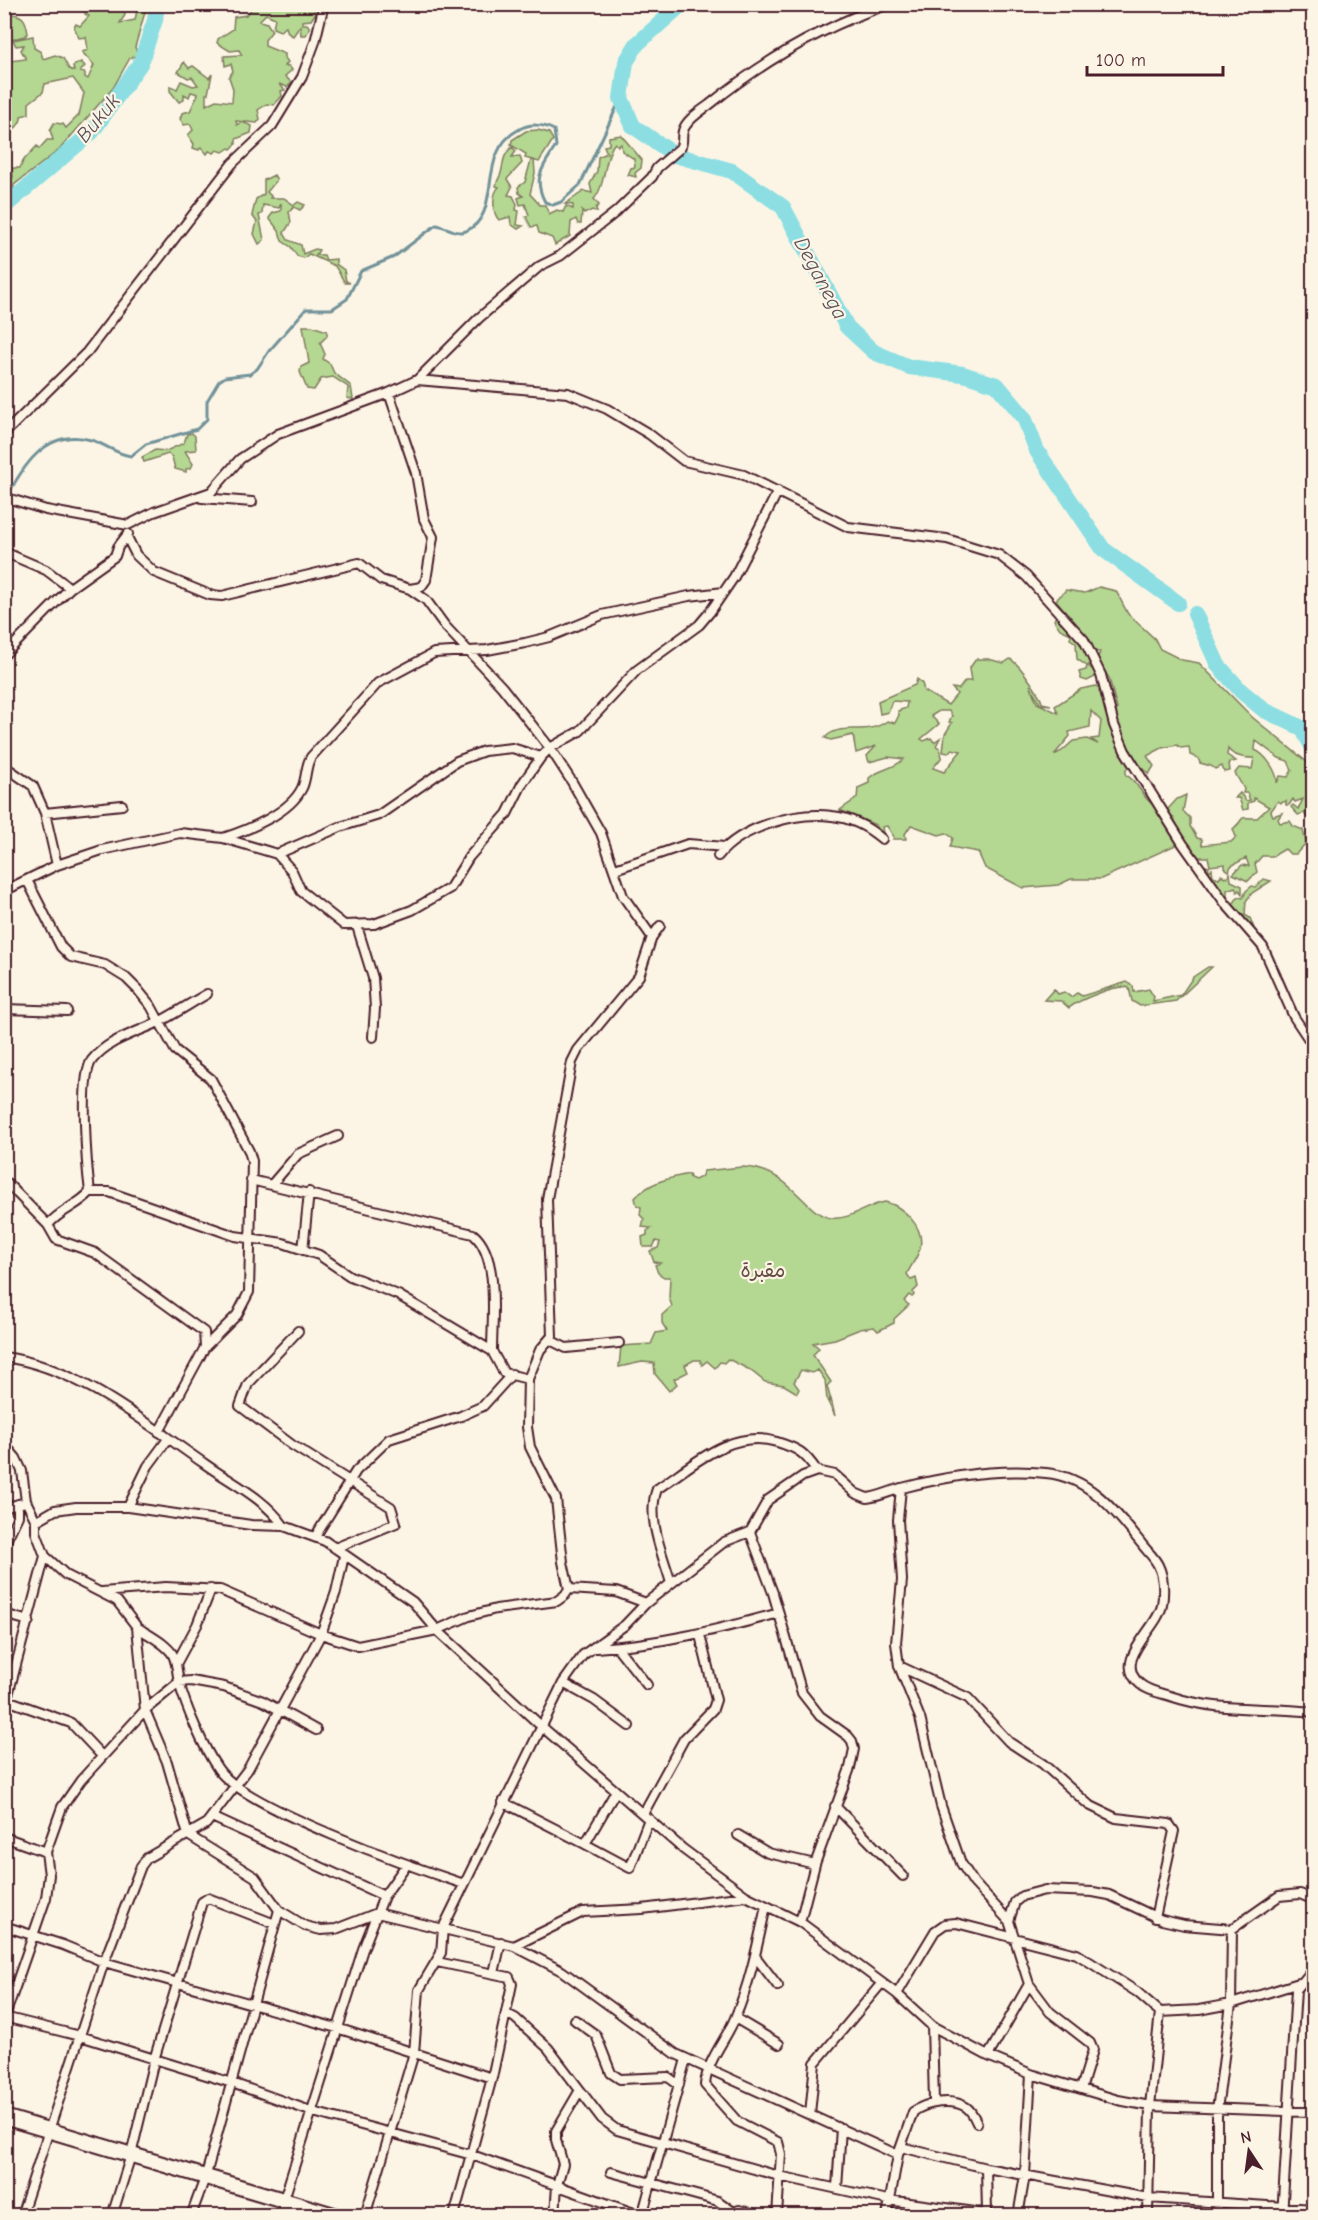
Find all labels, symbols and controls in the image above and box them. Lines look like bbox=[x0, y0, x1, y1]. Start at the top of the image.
scale bar bbox=[1087, 39, 1224, 77]
text: 100 m bbox=[1096, 50, 1146, 71]
water label: Bukuk bbox=[71, 88, 126, 147]
water label: Deganega bbox=[789, 233, 853, 323]
park label: مقبرة bbox=[741, 1259, 785, 1282]
north arrow bbox=[1219, 2121, 1279, 2181]
text: N bbox=[1239, 2127, 1253, 2147]

